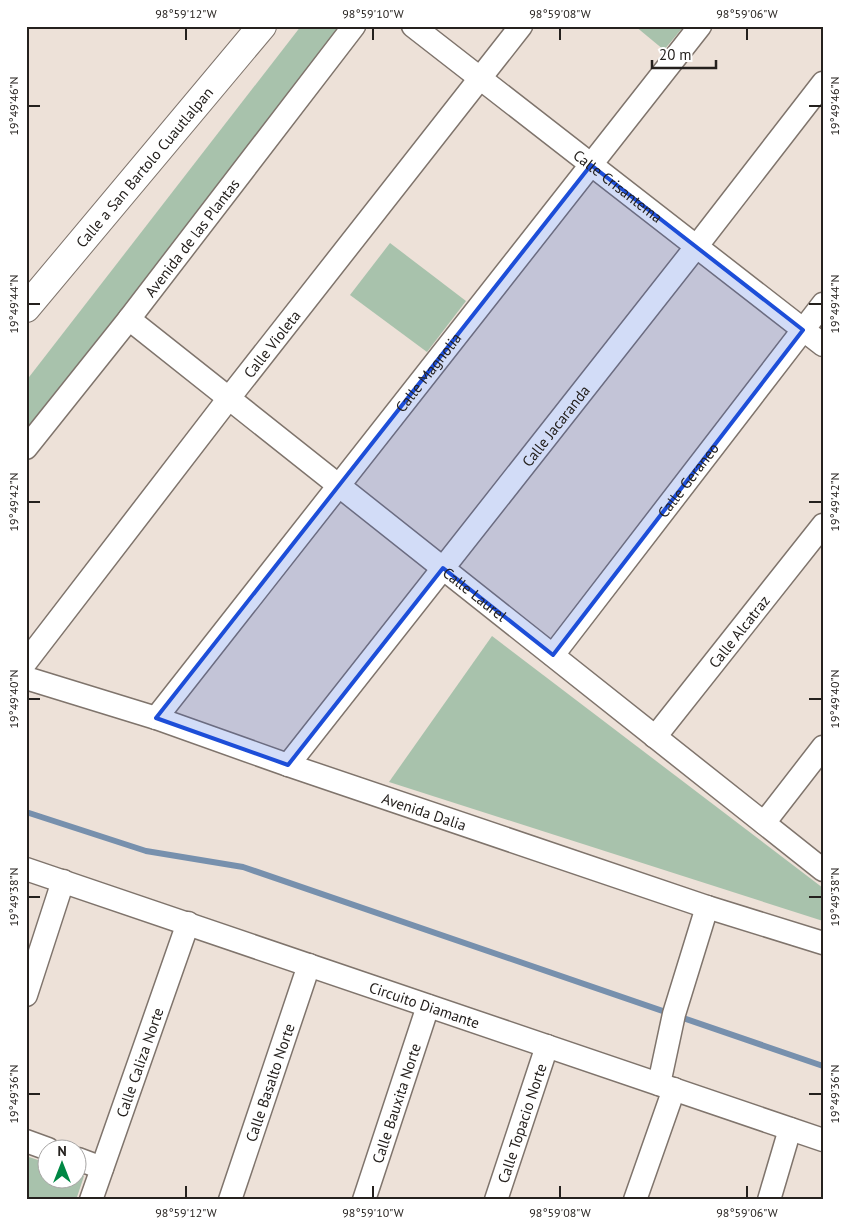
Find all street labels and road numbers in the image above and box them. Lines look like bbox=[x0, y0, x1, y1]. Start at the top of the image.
street label: Calle a San Bartolo Cuautlalpan bbox=[71, 83, 217, 251]
street label: Calle Crisantema bbox=[570, 145, 667, 226]
street label: Avenida de las Plantas bbox=[140, 174, 243, 300]
street label: Calle Violeta bbox=[239, 306, 304, 381]
street label: Calle Magnolia bbox=[391, 329, 465, 416]
street label: Calle Jacaranda bbox=[517, 381, 593, 470]
street label: Calle Geraneo bbox=[653, 439, 722, 521]
street label: Calle Laurel bbox=[439, 563, 511, 625]
street label: Calle Alcatraz bbox=[704, 591, 773, 671]
street label: Avenida Dalia bbox=[380, 788, 469, 834]
street label: Circuito Diamante bbox=[367, 977, 482, 1032]
street label: Calle Caliza Norte bbox=[111, 1005, 167, 1120]
street label: Calle Basalto Norte bbox=[241, 1021, 298, 1144]
street label: Calle Bauxita Norte bbox=[367, 1041, 425, 1166]
street label: Calle Topacio Norte bbox=[493, 1061, 550, 1185]

